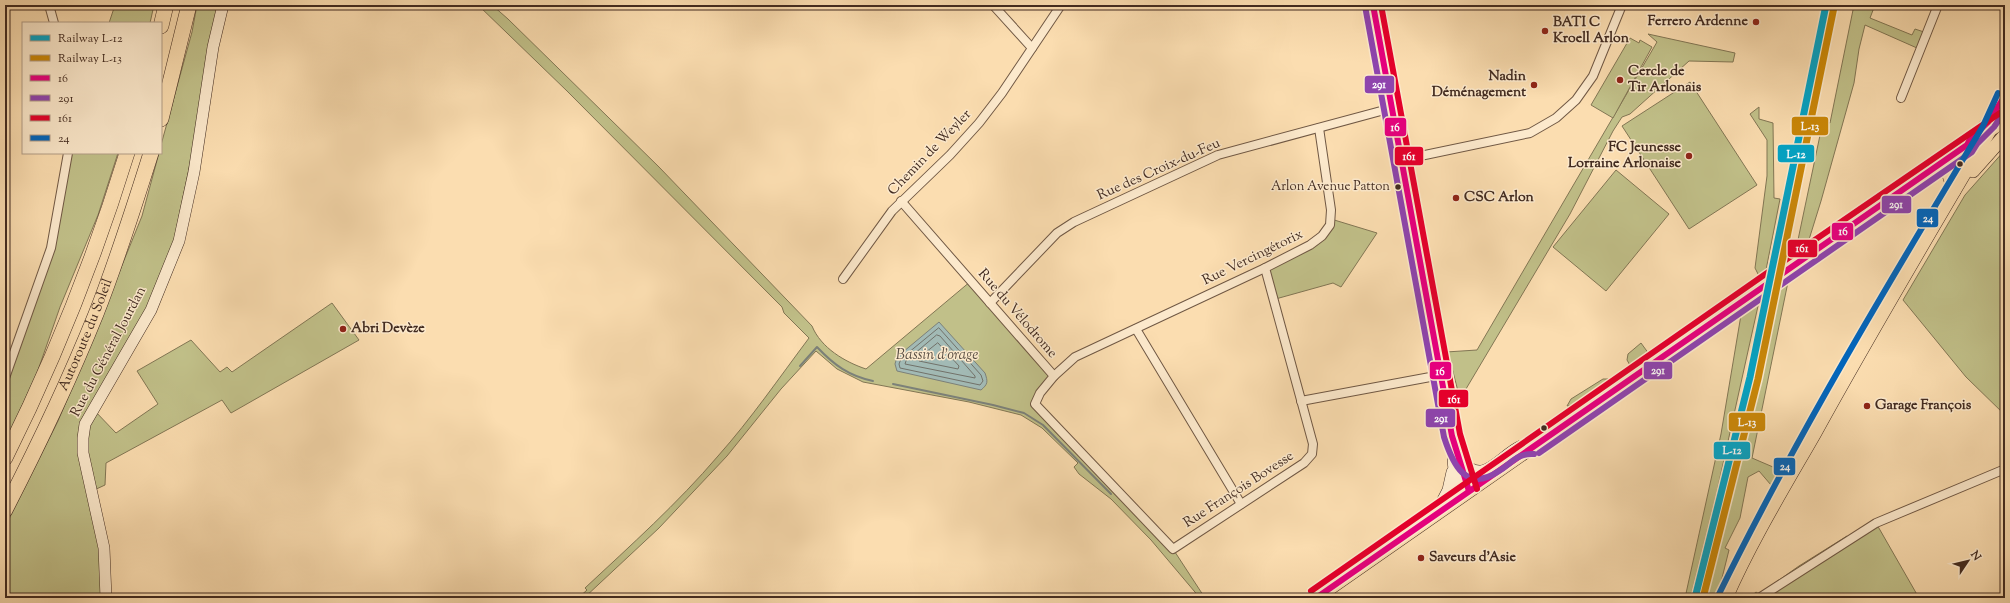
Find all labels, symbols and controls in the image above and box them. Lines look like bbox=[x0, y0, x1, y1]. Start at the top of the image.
place label: Ferrero Ardenne bbox=[1647, 12, 1748, 32]
place label: BATI C Kroell Arlon bbox=[1553, 13, 1630, 49]
marker: Ferrero Ardenne bbox=[1751, 17, 1761, 27]
legend bbox=[22, 22, 162, 154]
marker: BATI C Kroell Arlon bbox=[1540, 26, 1550, 36]
text: Railway L-12 bbox=[58, 30, 123, 48]
text: Railway L-13 bbox=[58, 50, 122, 68]
place label: Cercle de Tir Arlonais bbox=[1628, 62, 1702, 98]
place label: Nadin Déménagement bbox=[1432, 67, 1527, 103]
text: 16 bbox=[58, 70, 68, 88]
line badge: 291 bbox=[1364, 75, 1395, 94]
marker: Cercle de Tir Arlonais bbox=[1615, 75, 1625, 85]
text: 291 bbox=[1372, 77, 1386, 93]
marker: Nadin Déménagement bbox=[1529, 80, 1539, 90]
text: 291 bbox=[58, 90, 74, 108]
street label: Chemin de Weyler bbox=[884, 105, 977, 201]
text: 161 bbox=[58, 110, 72, 128]
line badge: L-13 bbox=[1791, 116, 1829, 136]
line badge: 16 bbox=[1384, 117, 1407, 137]
text: L-13 bbox=[1800, 119, 1820, 135]
text: 16 bbox=[1389, 120, 1400, 136]
text: 24 bbox=[58, 130, 70, 148]
street label: Rue des Croix-du-Feu bbox=[1094, 134, 1224, 206]
place label: FC Jeunesse Lorraine Arlonaise bbox=[1568, 138, 1681, 174]
line badge: L-12 bbox=[1777, 144, 1815, 163]
line badge: 161 bbox=[1394, 146, 1424, 166]
text: L-12 bbox=[1785, 147, 1806, 163]
text: 161 bbox=[1402, 149, 1416, 165]
marker: FC Jeunesse Lorraine Arlonaise bbox=[1684, 151, 1694, 161]
unlabelled marker bbox=[1955, 159, 1965, 169]
place label: Arlon Avenue Patton bbox=[1271, 178, 1390, 196]
marker: Arlon Avenue Patton bbox=[1393, 182, 1403, 192]
place label: CSC Arlon bbox=[1464, 188, 1535, 208]
marker: CSC Arlon bbox=[1451, 193, 1461, 203]
line badge: 291 bbox=[1881, 195, 1912, 214]
text: 291 bbox=[1889, 197, 1903, 213]
line badge: 24 bbox=[1916, 208, 1939, 228]
text: 24 bbox=[1923, 211, 1934, 227]
line badge: 16 bbox=[1831, 222, 1854, 241]
text: 16 bbox=[1837, 224, 1848, 240]
street label: Rue Vercingétorix bbox=[1199, 225, 1307, 291]
line badge: 161 bbox=[1787, 239, 1818, 258]
text: 161 bbox=[1795, 241, 1809, 257]
street label: Rue du Vélodrome bbox=[973, 265, 1061, 363]
street label: Autoroute du Soleil bbox=[54, 276, 118, 394]
street label: Rue du Général Jourdan bbox=[66, 283, 152, 421]
place label: Abri Devèze bbox=[351, 319, 425, 339]
marker: Abri Devèze bbox=[338, 324, 348, 334]
water label: Bassin d'orage bbox=[896, 345, 978, 366]
line badge: 16 bbox=[1429, 361, 1452, 380]
line badge: 291 bbox=[1643, 361, 1673, 380]
text: 291 bbox=[1651, 363, 1665, 379]
text: 16 bbox=[1434, 364, 1445, 380]
line badge: 161 bbox=[1438, 389, 1469, 408]
text: 161 bbox=[1447, 392, 1461, 408]
place label: Garage François bbox=[1875, 396, 1972, 416]
marker: Garage François bbox=[1862, 401, 1872, 411]
line badge: 291 bbox=[1425, 408, 1456, 428]
text: 291 bbox=[1434, 411, 1448, 427]
line badge: L-13 bbox=[1728, 412, 1766, 432]
text: L-13 bbox=[1737, 415, 1757, 431]
unlabelled marker bbox=[1539, 423, 1549, 433]
line badge: L-12 bbox=[1713, 441, 1751, 460]
text: L-12 bbox=[1721, 443, 1742, 459]
street label: Rue François Bovesse bbox=[1180, 447, 1298, 533]
line badge: 24 bbox=[1773, 457, 1796, 476]
text: 24 bbox=[1780, 459, 1791, 475]
north arrow bbox=[1948, 541, 1988, 581]
text: N bbox=[1966, 547, 1985, 564]
place label: Saveurs d'Asie bbox=[1429, 548, 1516, 568]
marker: Saveurs d'Asie bbox=[1416, 553, 1426, 563]

